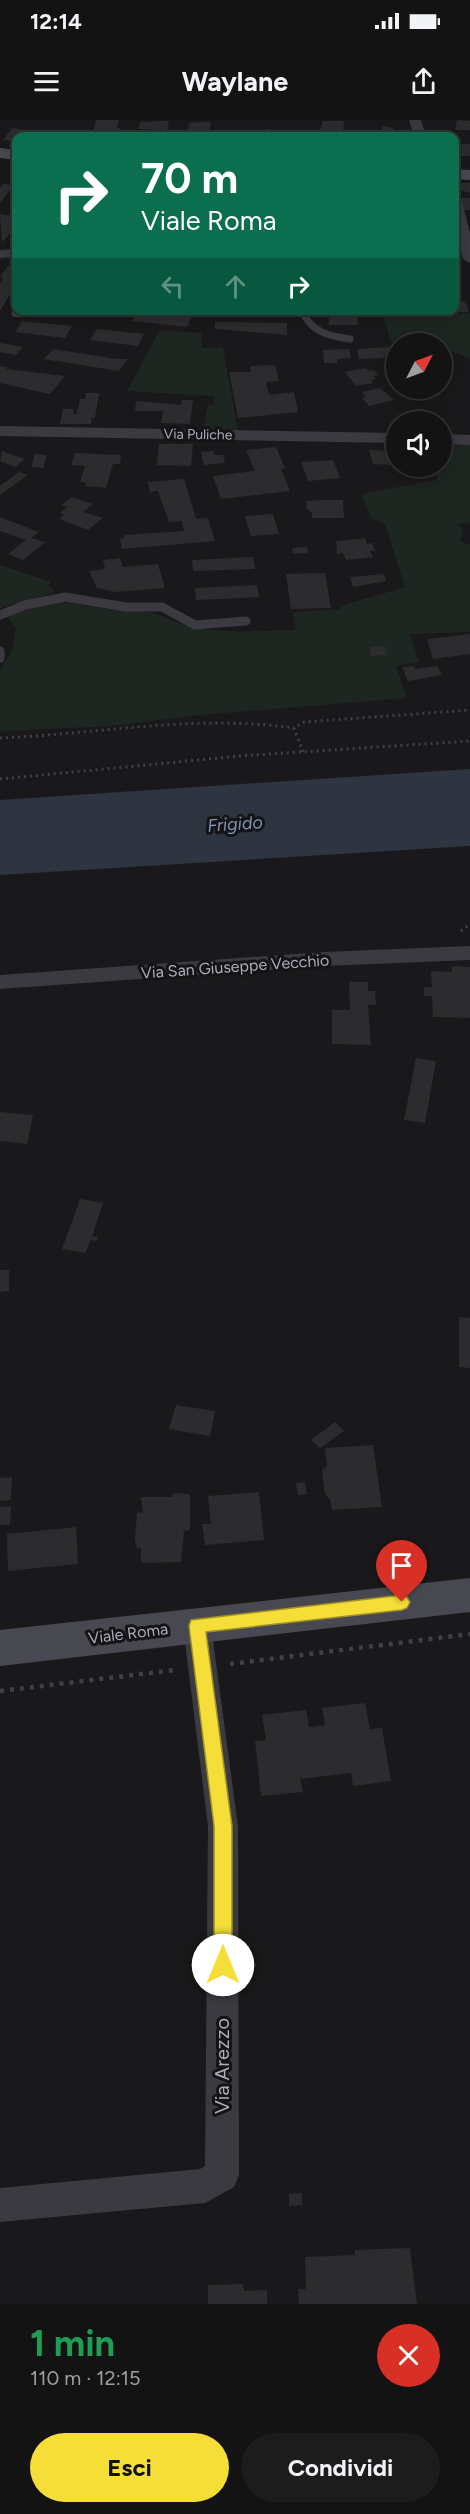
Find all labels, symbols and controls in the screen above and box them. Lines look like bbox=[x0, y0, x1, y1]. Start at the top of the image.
text: 12:14 bbox=[30, 8, 82, 35]
icon: menu bbox=[30, 65, 63, 98]
text: Waylane bbox=[182, 65, 288, 98]
icon: share bbox=[407, 65, 440, 98]
text: 70 m bbox=[141, 153, 238, 204]
icon: right bbox=[42, 156, 120, 234]
text: Viale Roma bbox=[141, 204, 276, 237]
icon: left bbox=[156, 270, 189, 303]
icon: ahead bbox=[219, 270, 252, 303]
icon: right bbox=[282, 270, 315, 303]
north arrow bbox=[386, 333, 452, 399]
map controls bbox=[386, 333, 452, 477]
button: sound bbox=[386, 411, 452, 477]
street label: Via Puliche bbox=[163, 425, 233, 444]
water label: Frigido bbox=[206, 811, 264, 837]
street label: Via San Giuseppe Vecchio bbox=[140, 950, 330, 983]
pin bbox=[376, 1540, 427, 1602]
icon: arrive bbox=[385, 1549, 418, 1582]
street label: Viale Roma bbox=[87, 1619, 169, 1648]
position arrow bbox=[191, 1933, 255, 1997]
street label: Via Arezzo bbox=[210, 2018, 234, 2114]
text: 1 min bbox=[30, 2322, 115, 2365]
button: close bbox=[377, 2324, 440, 2387]
text: 110 m · 12:15 bbox=[30, 2366, 141, 2390]
button: Esci bbox=[30, 2433, 229, 2502]
button: Condividi bbox=[241, 2433, 440, 2502]

